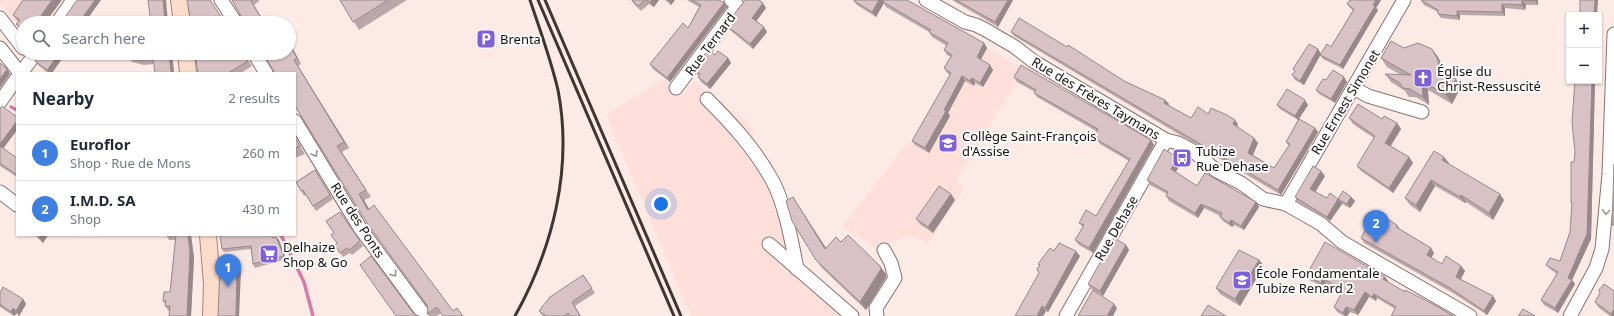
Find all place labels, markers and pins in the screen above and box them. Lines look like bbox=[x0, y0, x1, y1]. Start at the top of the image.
parking icon: Brenta bbox=[475, 28, 497, 50]
place label: Brenta bbox=[500, 30, 541, 48]
place label: Église du Christ-Ressuscité bbox=[1437, 62, 1541, 95]
church icon: Église du Christ-Ressuscité bbox=[1412, 67, 1434, 89]
place label: Collège Saint-François d'Assise bbox=[962, 127, 1096, 160]
school or university icon: Collège Saint-François d'Assise bbox=[937, 132, 959, 154]
place label: Tubize Rue Dehase bbox=[1196, 142, 1269, 175]
bus stop icon: Tubize Rue Dehase bbox=[1171, 147, 1193, 169]
pin: 2 bbox=[1363, 210, 1389, 243]
place label: Delhaize Shop & Go bbox=[283, 238, 348, 271]
supermarket icon: Delhaize Shop & Go bbox=[258, 243, 280, 265]
pin: 1 bbox=[215, 254, 241, 287]
place label: École Fondamentale Tubize Renard 2 bbox=[1256, 264, 1380, 297]
school or university icon: École Fondamentale Tubize Renard 2 bbox=[1231, 269, 1253, 291]

